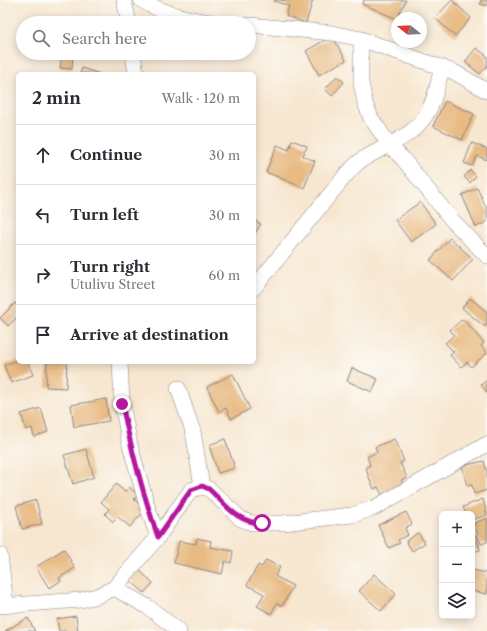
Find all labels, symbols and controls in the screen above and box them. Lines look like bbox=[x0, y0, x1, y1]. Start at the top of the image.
north arrow bbox=[391, 12, 427, 48]
search box bbox=[16, 16, 256, 60]
icon: search bbox=[30, 27, 52, 49]
text: Search here bbox=[62, 29, 147, 48]
text: 2 min bbox=[32, 88, 81, 108]
text: Walk · 120 m bbox=[162, 90, 240, 106]
icon: ahead bbox=[32, 144, 54, 166]
text: Continue bbox=[70, 145, 142, 164]
text: 30 m bbox=[209, 147, 240, 163]
icon: left bbox=[32, 204, 54, 226]
text: Turn left bbox=[70, 205, 139, 224]
text: 30 m bbox=[209, 207, 240, 223]
text: Turn right bbox=[70, 257, 150, 276]
icon: right bbox=[32, 264, 54, 286]
text: 60 m bbox=[209, 267, 240, 283]
text: Utulivu Street bbox=[70, 276, 155, 292]
icon: arrive bbox=[32, 324, 54, 346]
text: Arrive at destination bbox=[70, 325, 229, 344]
route end bbox=[113, 395, 131, 413]
map controls bbox=[439, 511, 475, 619]
button: + bbox=[439, 511, 475, 547]
route start bbox=[253, 514, 271, 532]
button: − bbox=[439, 547, 475, 583]
button: layers bbox=[439, 583, 475, 619]

